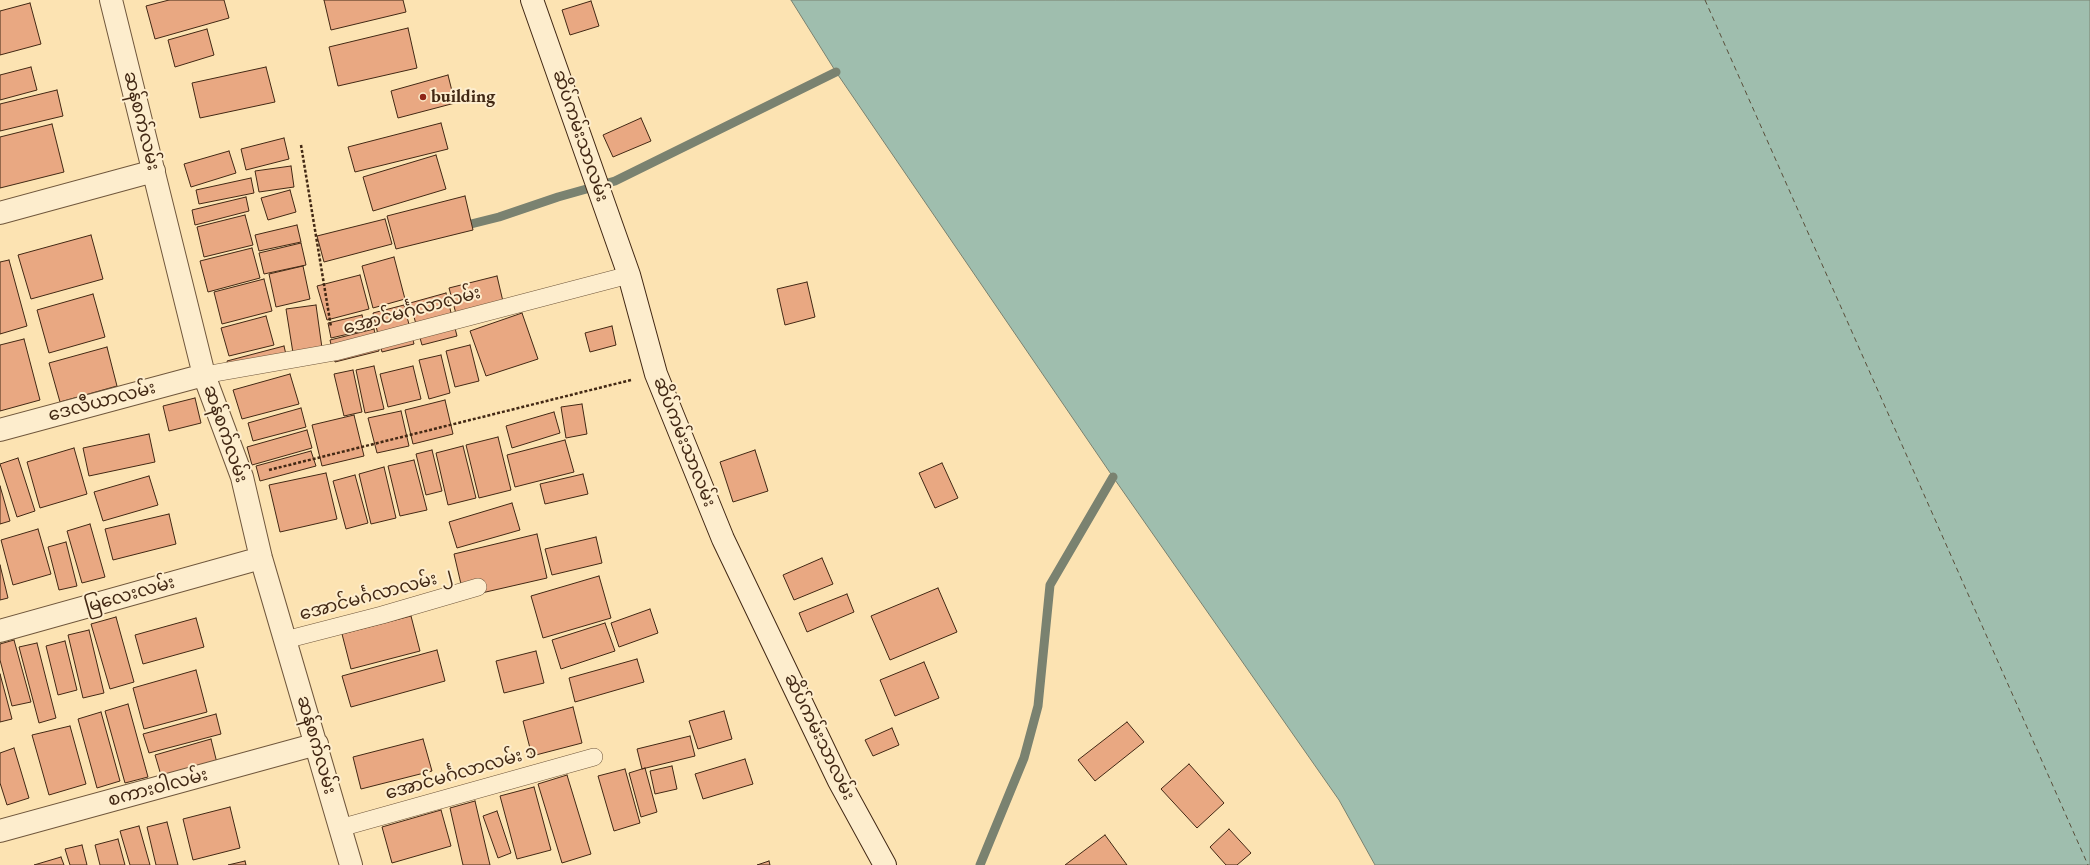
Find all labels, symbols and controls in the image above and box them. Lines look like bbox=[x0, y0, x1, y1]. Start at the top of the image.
street label: ဆိပ်ကမ်းသာလမ်း bbox=[547, 67, 613, 205]
street label: ဆန်စက်လမ်း bbox=[118, 69, 164, 173]
place label: building bbox=[431, 86, 495, 108]
marker: building bbox=[418, 92, 428, 102]
street label: အောင်မင်္ဂလာလမ်း bbox=[341, 282, 483, 340]
street label: ဆိပ်ကမ်းသာလမ်း bbox=[648, 374, 720, 510]
street label: ဒေလီယာလမ်း bbox=[46, 377, 158, 427]
street label: ဆန်စက်လမ်း bbox=[198, 382, 252, 486]
street label: အောင်မင်္ဂလာလမ်း ၂ bbox=[297, 564, 455, 626]
street label: မြလေးလမ်း bbox=[83, 572, 177, 618]
street label: ဆိပ်ကမ်းသာလမ်း bbox=[779, 670, 859, 804]
street label: ဆန်စက်လမ်း bbox=[292, 693, 340, 797]
street label: အောင်မင်္ဂလာလမ်း ၁ bbox=[383, 741, 539, 805]
street label: စကားဝါလမ်း bbox=[106, 764, 210, 812]

